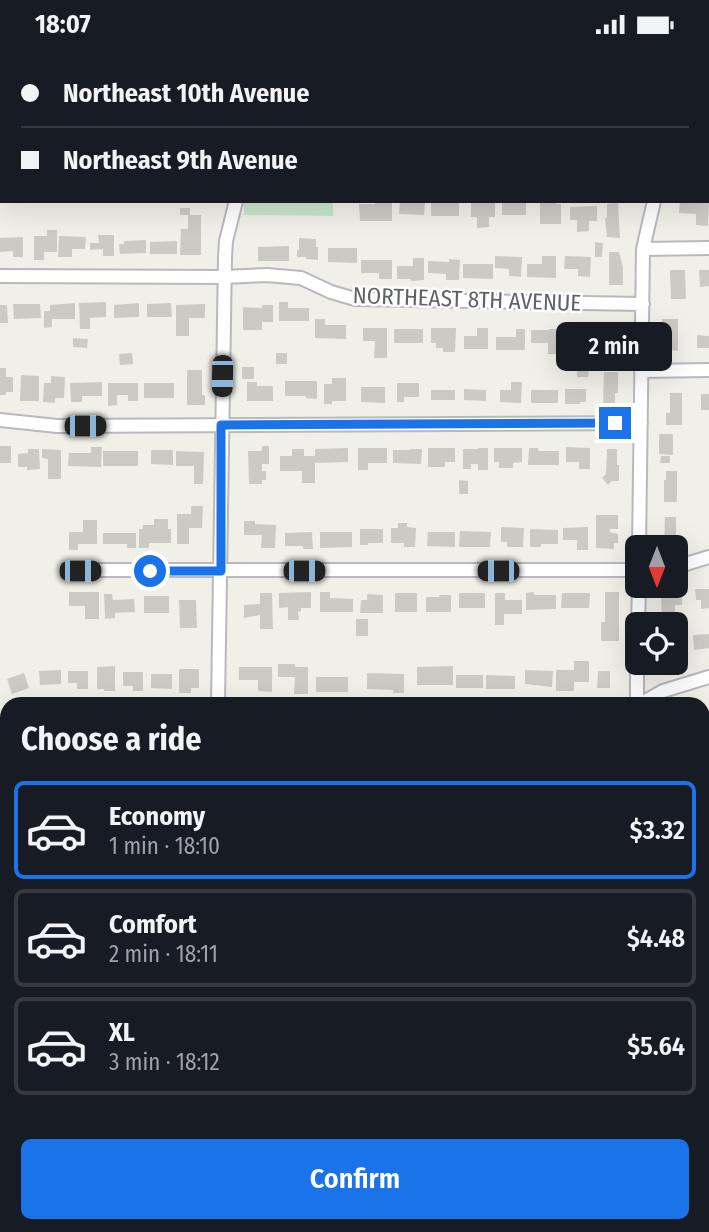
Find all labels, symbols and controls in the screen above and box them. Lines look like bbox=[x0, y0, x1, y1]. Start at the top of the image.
text: 18:07 bbox=[35, 9, 90, 40]
text: Northeast 10th Avenue bbox=[63, 78, 309, 109]
text: Northeast 9th Avenue bbox=[63, 145, 298, 176]
street label: NORTHEAST 8TH AVENUE bbox=[352, 281, 582, 317]
callout: 2 min bbox=[557, 321, 673, 371]
text: 2 min bbox=[588, 332, 640, 360]
car bbox=[212, 355, 233, 397]
route end bbox=[599, 407, 631, 439]
car bbox=[65, 416, 107, 437]
north arrow bbox=[625, 535, 688, 599]
map controls bbox=[625, 535, 688, 675]
route start bbox=[134, 555, 166, 587]
car bbox=[60, 561, 102, 582]
car bbox=[284, 561, 326, 582]
car bbox=[478, 561, 520, 582]
button: locate bbox=[625, 612, 688, 675]
text: Choose a ride bbox=[21, 720, 202, 758]
icon: car bbox=[25, 799, 88, 862]
text: Economy bbox=[109, 801, 205, 832]
text: $3.32 bbox=[630, 815, 685, 846]
text: 1 min · 18:10 bbox=[109, 832, 220, 860]
icon: car bbox=[25, 907, 88, 970]
text: Comfort bbox=[109, 909, 197, 940]
text: $4.48 bbox=[627, 923, 685, 954]
text: 2 min · 18:11 bbox=[109, 940, 218, 968]
icon: car bbox=[25, 1015, 88, 1078]
text: XL bbox=[109, 1017, 135, 1048]
text: $5.64 bbox=[627, 1031, 685, 1062]
text: 3 min · 18:12 bbox=[109, 1048, 220, 1076]
button: Confirm bbox=[21, 1139, 689, 1219]

